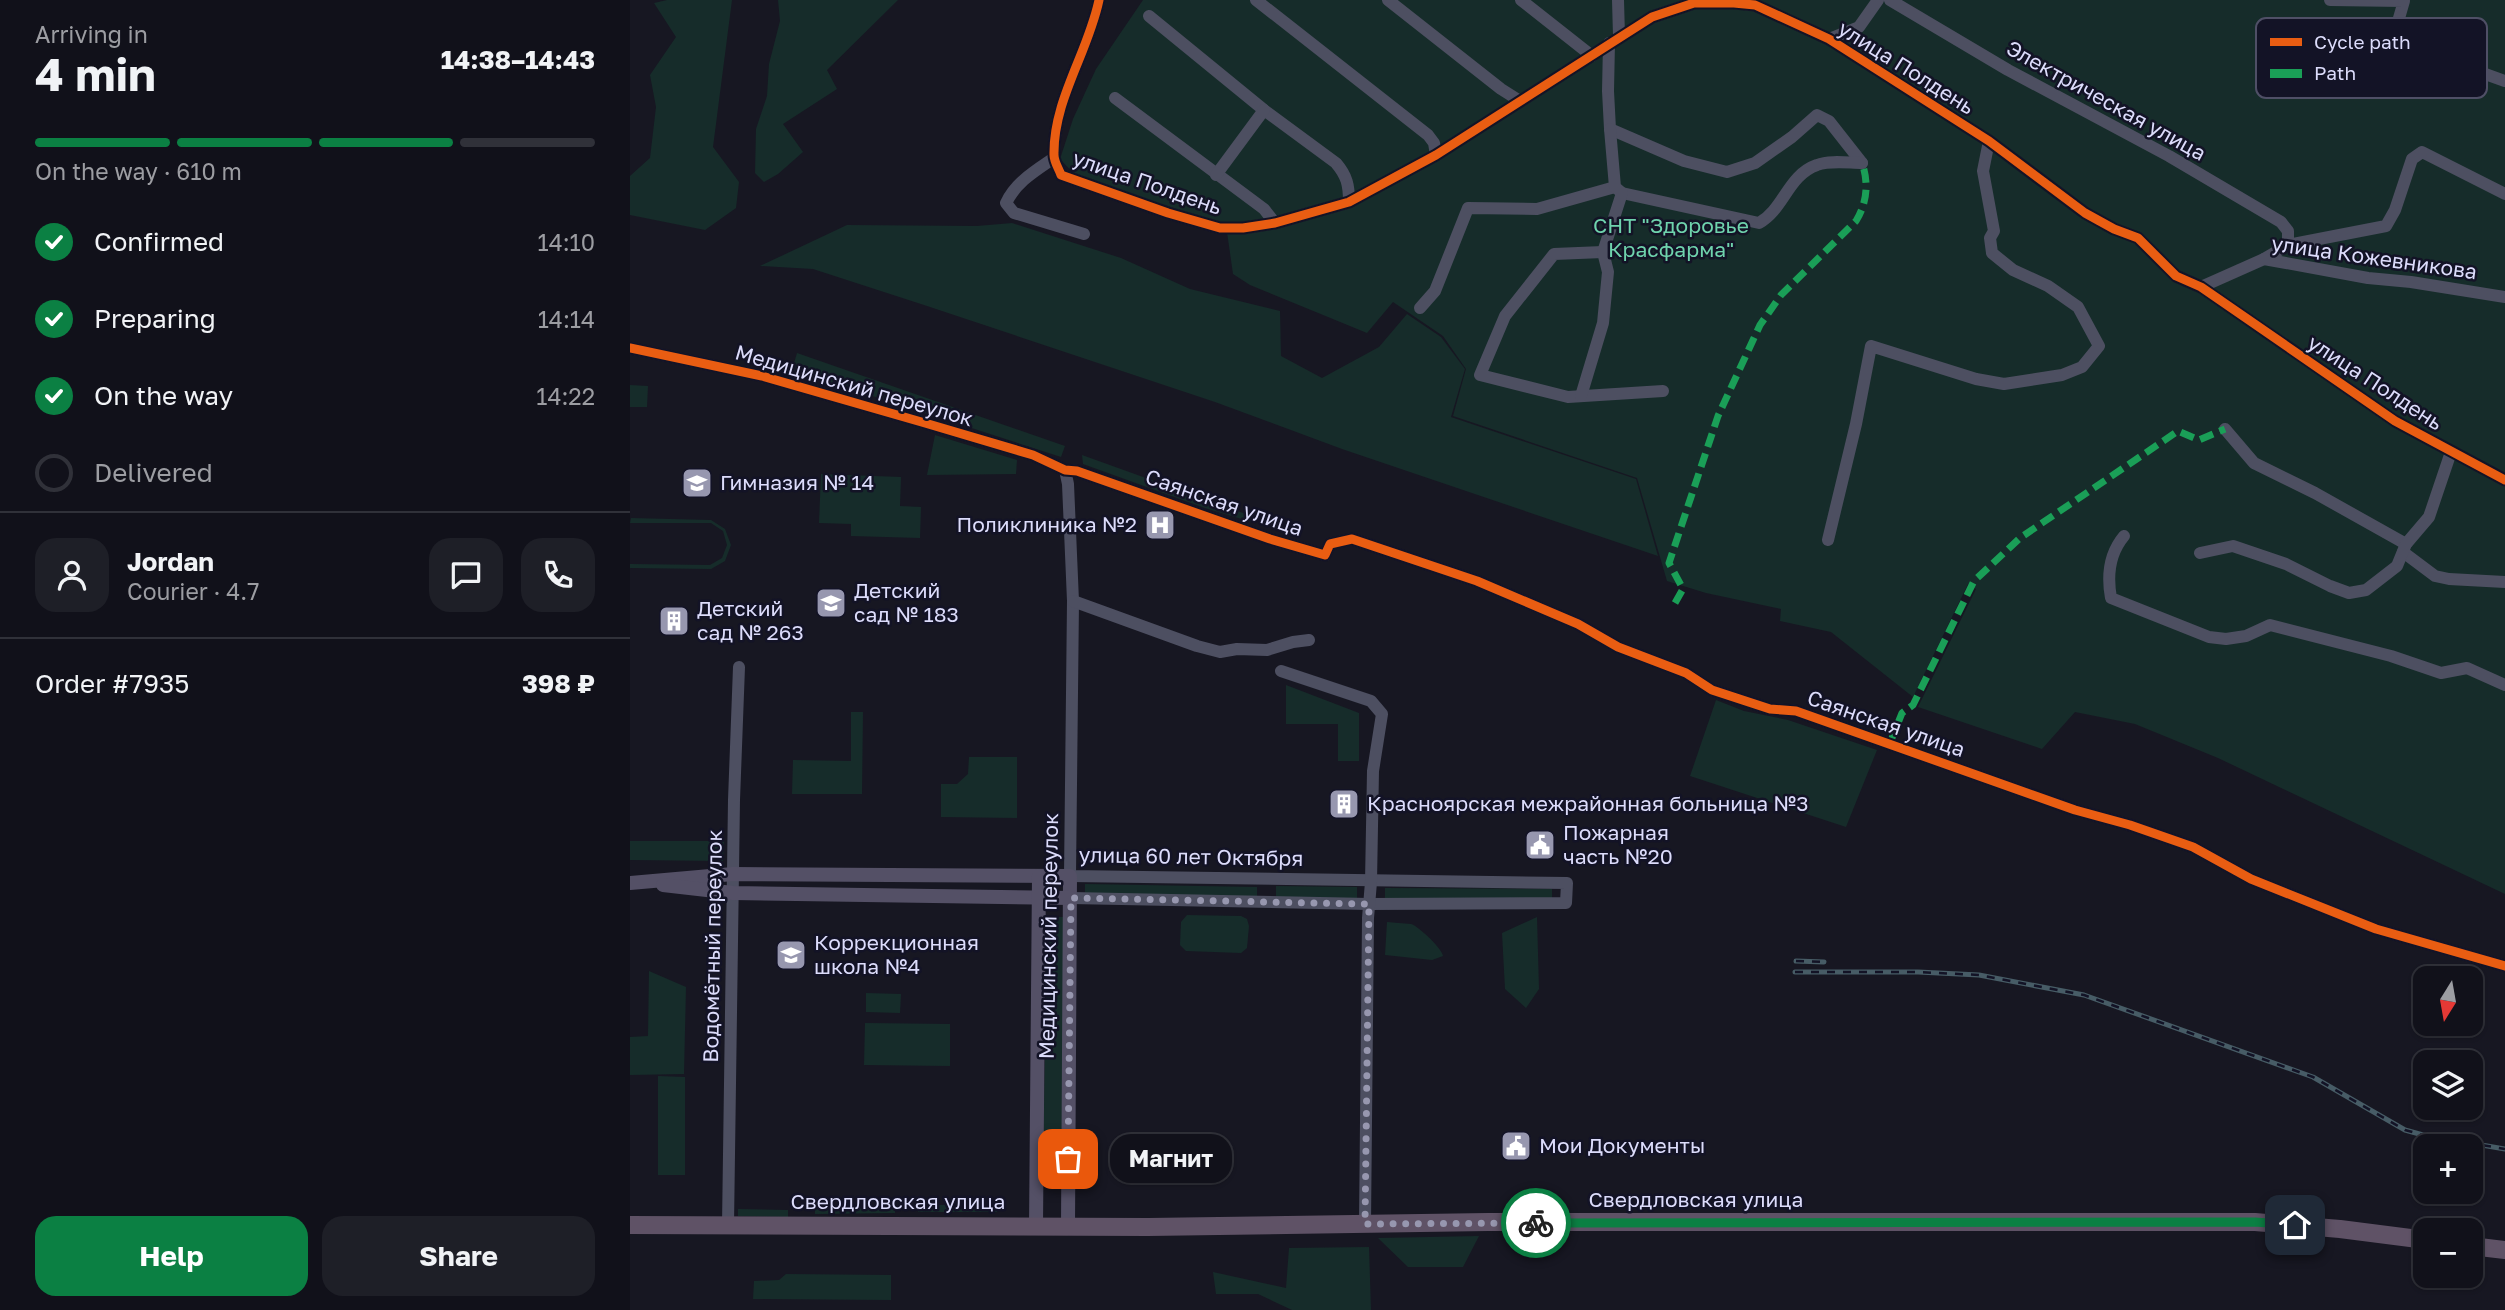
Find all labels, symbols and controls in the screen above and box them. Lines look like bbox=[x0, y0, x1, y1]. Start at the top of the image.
street label: улица Полдень bbox=[1834, 15, 1980, 119]
legend bbox=[2256, 18, 2487, 98]
text: Arriving in bbox=[35, 20, 148, 48]
text: Cycle path bbox=[2314, 30, 2411, 53]
street label: Электрическая улица bbox=[2002, 34, 2211, 166]
text: 14:38–14:43 bbox=[441, 44, 595, 75]
text: 4 min bbox=[35, 46, 156, 101]
text: Path bbox=[2314, 61, 2356, 84]
street label: улица Полдень bbox=[1069, 144, 1225, 220]
text: On the way · 610 m bbox=[35, 157, 242, 185]
park label: СНТ "Здоровье Красфарма" bbox=[1593, 212, 1749, 262]
icon: check bbox=[35, 223, 73, 261]
text: Confirmed bbox=[94, 226, 224, 257]
text: 14:10 bbox=[538, 228, 595, 256]
street label: улица Кожевникова bbox=[2270, 230, 2479, 284]
icon: check bbox=[35, 300, 73, 338]
text: Preparing bbox=[94, 303, 216, 334]
text: 14:14 bbox=[538, 305, 595, 333]
street label: улица Полдень bbox=[2303, 329, 2448, 436]
street label: Медицинский переулок bbox=[732, 339, 976, 431]
icon: check bbox=[35, 377, 73, 415]
text: On the way bbox=[94, 380, 233, 411]
text: 14:22 bbox=[536, 382, 595, 410]
text: Delivered bbox=[94, 457, 213, 488]
street label: Саянская улица bbox=[1142, 463, 1306, 541]
school or university icon: Гимназия № 14 bbox=[680, 466, 714, 500]
place label: Гимназия № 14 bbox=[720, 469, 874, 495]
hospital icon: Поликлиника №2 bbox=[1143, 508, 1177, 542]
place label: Поликлиника №2 bbox=[956, 511, 1137, 537]
button: person bbox=[35, 538, 109, 612]
button: chat bbox=[429, 538, 503, 612]
button: phone bbox=[521, 538, 595, 612]
text: Jordan bbox=[127, 546, 214, 577]
text: Courier · 4.7 bbox=[127, 577, 259, 605]
place label: Детский сад № 183 bbox=[854, 577, 959, 627]
school or university icon: Детский сад № 183 bbox=[814, 586, 848, 620]
place label: Детский сад № 263 bbox=[697, 595, 804, 645]
building icon: Детский сад № 263 bbox=[657, 604, 691, 638]
text: Order #7935 bbox=[35, 668, 189, 699]
text: 398 ₽ bbox=[522, 668, 595, 699]
street label: Саянская улица bbox=[1804, 684, 1968, 762]
building icon: Красноярская межрайонная больница №3 bbox=[1327, 787, 1361, 821]
place label: Красноярская межрайонная больница №3 bbox=[1367, 790, 1809, 816]
street label: Медицинский переулок bbox=[1033, 813, 1063, 1059]
place label: Пожарная часть №20 bbox=[1563, 819, 1673, 869]
public building icon: Пожарная часть №20 bbox=[1523, 828, 1557, 862]
street label: Водомётный переулок bbox=[697, 829, 727, 1063]
street label: улица 60 лет Октября bbox=[1079, 841, 1304, 871]
place label: Коррекционная школа №4 bbox=[814, 929, 979, 979]
school or university icon: Коррекционная школа №4 bbox=[774, 938, 808, 972]
north arrow bbox=[2413, 966, 2483, 1036]
map controls bbox=[2413, 966, 2483, 1288]
button: layers bbox=[2413, 1050, 2483, 1120]
pin bbox=[1038, 1129, 1098, 1189]
public building icon: Мои Документы bbox=[1499, 1129, 1533, 1163]
place label: Мои Документы bbox=[1539, 1132, 1705, 1158]
callout: Магнит bbox=[1110, 1134, 1232, 1184]
button: + bbox=[2413, 1134, 2483, 1204]
icon: bag bbox=[1049, 1140, 1087, 1178]
text: Магнит bbox=[1129, 1144, 1213, 1172]
street label: Свердловская улица bbox=[1589, 1186, 1803, 1212]
street label: Свердловская улица bbox=[791, 1188, 1005, 1214]
courier bbox=[1501, 1188, 1571, 1258]
pin bbox=[2265, 1195, 2325, 1255]
icon: bike bbox=[1517, 1204, 1555, 1242]
icon: home bbox=[2276, 1206, 2314, 1244]
button: Help bbox=[35, 1216, 308, 1296]
button: Share bbox=[322, 1216, 595, 1296]
button: − bbox=[2413, 1218, 2483, 1288]

